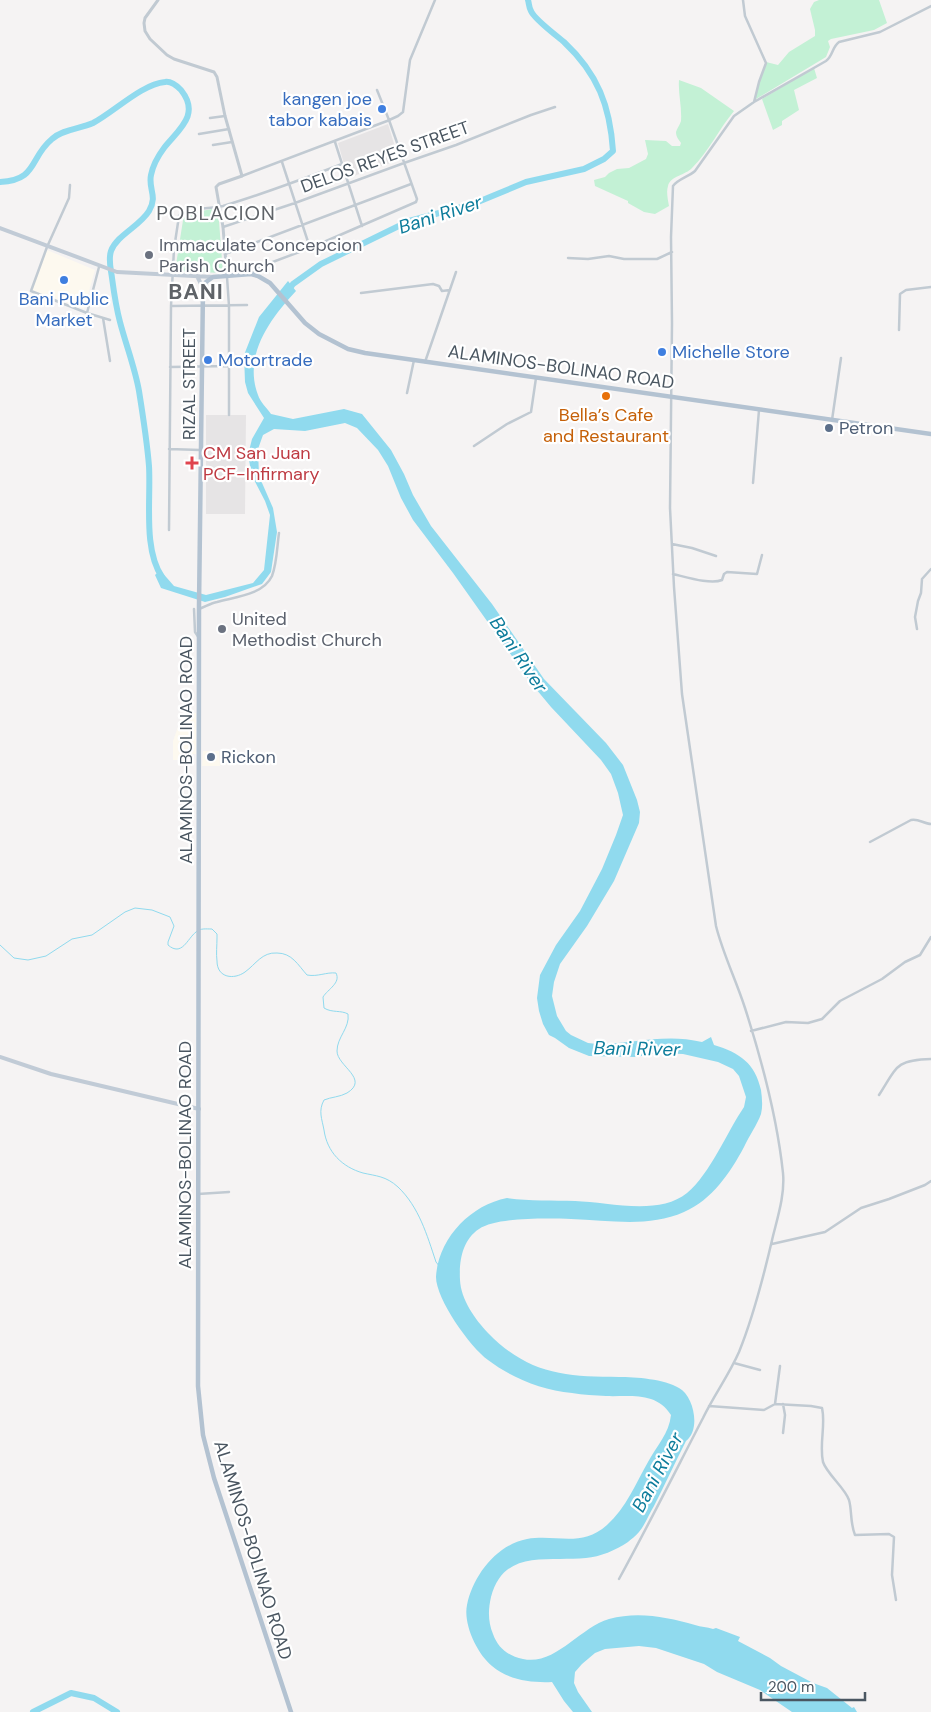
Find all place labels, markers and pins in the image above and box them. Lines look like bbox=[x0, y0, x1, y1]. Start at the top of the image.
place label: kangen joe tabor kabais bbox=[269, 87, 372, 132]
marker: kangen joe tabor kabais bbox=[376, 103, 388, 115]
place label: Immaculate Concepcion Parish Church bbox=[159, 233, 362, 278]
marker: Immaculate Concepcion Parish Church bbox=[143, 249, 155, 261]
marker: Bani Public Market bbox=[58, 274, 70, 286]
place label: Bani Public Market bbox=[19, 287, 109, 332]
place label: Michelle Store bbox=[672, 340, 790, 364]
marker: Michelle Store bbox=[656, 346, 668, 358]
place label: Motortrade bbox=[218, 348, 313, 372]
marker: Motortrade bbox=[202, 354, 214, 366]
marker: Bella’s Cafe and Restaurant bbox=[600, 390, 612, 402]
place label: Bella’s Cafe and Restaurant bbox=[543, 403, 669, 448]
place label: Petron bbox=[839, 416, 893, 440]
marker: Petron bbox=[823, 422, 835, 434]
place label: CM San Juan PCF-Infirmary bbox=[203, 441, 320, 486]
marker: CM San Juan PCF-Infirmary bbox=[185, 456, 199, 470]
place label: United Methodist Church bbox=[232, 607, 382, 652]
marker: United Methodist Church bbox=[216, 623, 228, 635]
place label: Rickon bbox=[221, 745, 276, 769]
marker: Rickon bbox=[205, 751, 217, 763]

